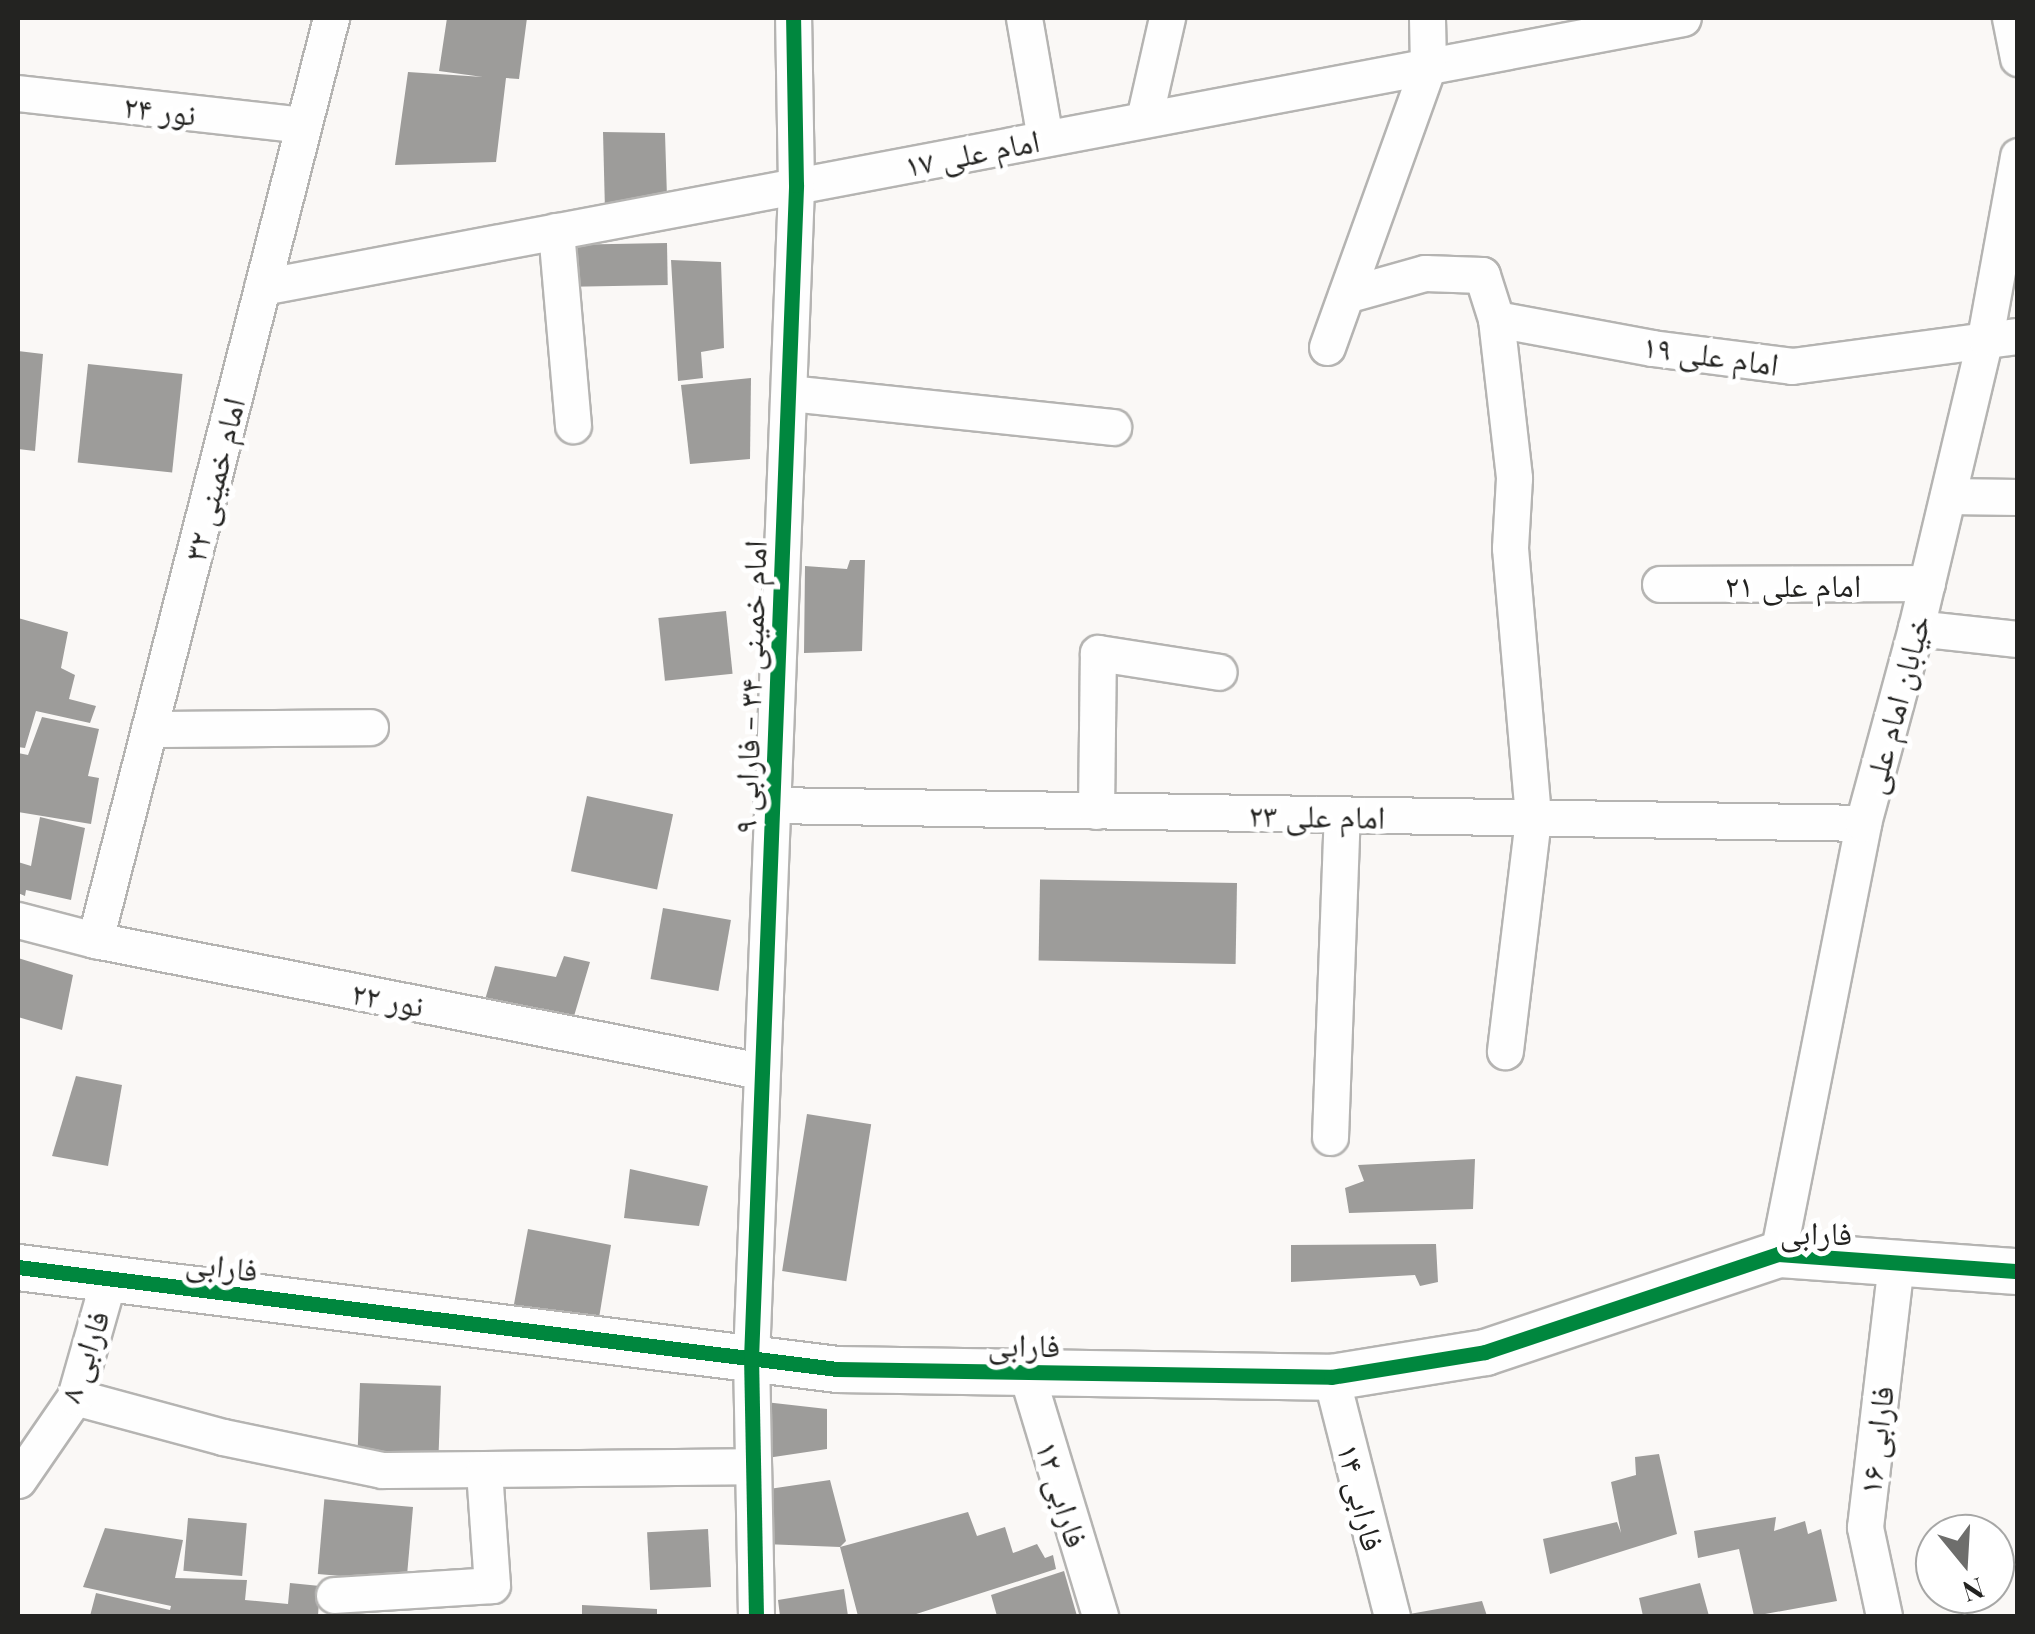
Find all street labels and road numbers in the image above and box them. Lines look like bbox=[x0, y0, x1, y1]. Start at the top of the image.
street label: نور ۲۴ bbox=[122, 86, 198, 132]
street label: امام علی ۱۷ bbox=[901, 120, 1043, 184]
street label: امام علی ۱۹ bbox=[1641, 325, 1781, 383]
street label: امام خمینی ۳۲ bbox=[174, 393, 252, 565]
street label: امام خمینی ۳۴ - فارابی ۹ bbox=[725, 540, 773, 834]
street label: امام علی ۲۱ bbox=[1725, 565, 1861, 603]
street label: خیابان امام علی bbox=[1853, 610, 1937, 798]
street label: امام علی ۲۳ bbox=[1248, 795, 1386, 835]
street label: نور ۲۲ bbox=[349, 972, 427, 1024]
street label: فارابی bbox=[1780, 1212, 1852, 1252]
street label: فارابی bbox=[184, 1242, 260, 1288]
street label: فارابی ۸ bbox=[49, 1305, 117, 1407]
street label: فارابی bbox=[988, 1324, 1060, 1364]
street label: فارابی ۱۶ bbox=[1849, 1384, 1901, 1496]
street label: فارابی ۱۲ bbox=[1029, 1436, 1097, 1552]
street label: فارابی ۱۴ bbox=[1330, 1439, 1394, 1555]

